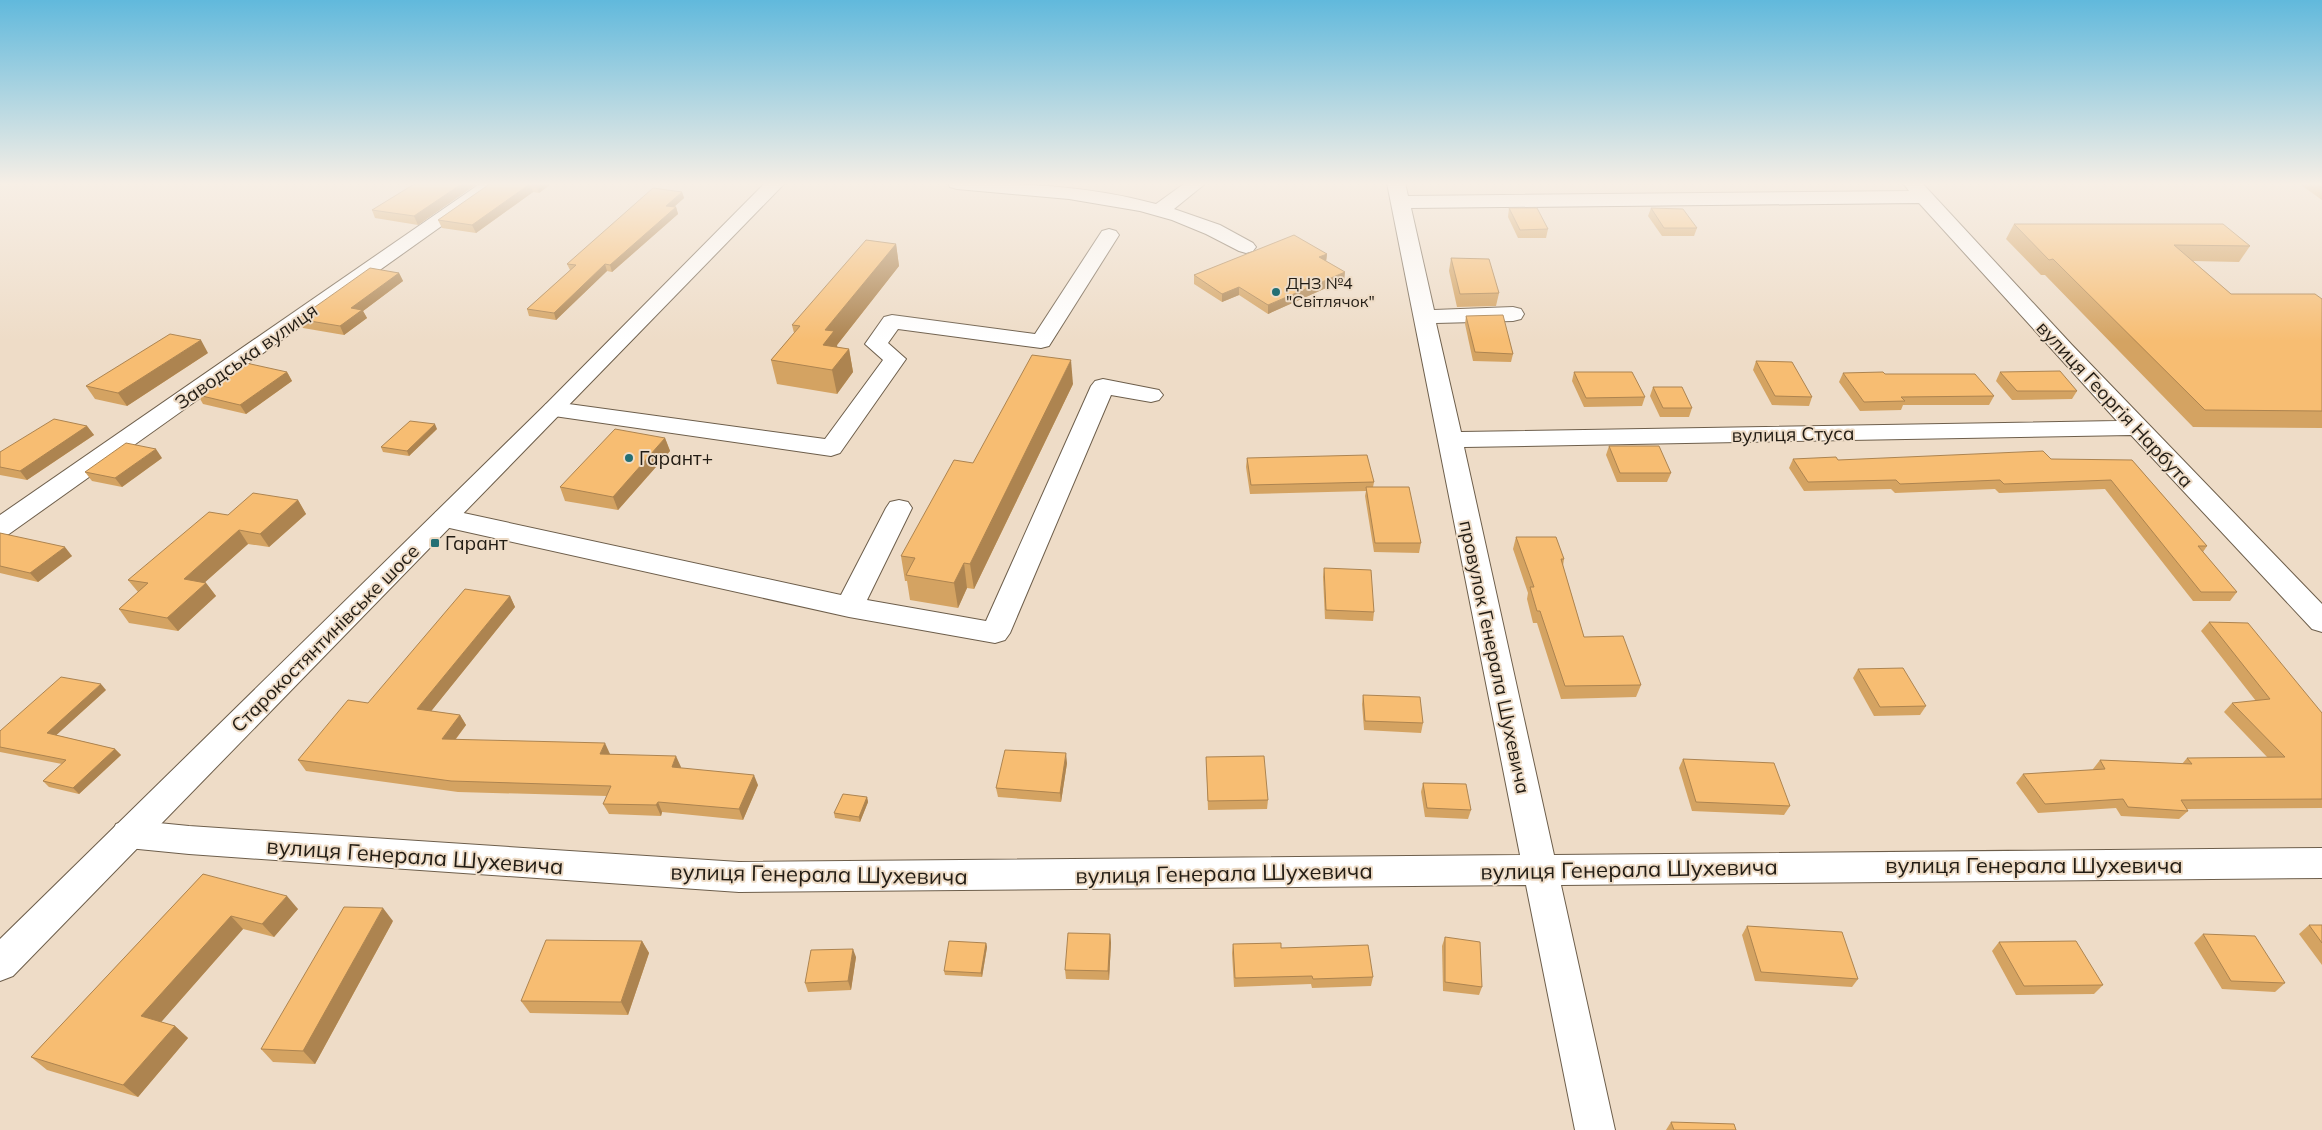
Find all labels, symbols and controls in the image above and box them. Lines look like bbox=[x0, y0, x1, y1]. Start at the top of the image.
place label: ДНЗ №4 "Світлячок" bbox=[1286, 273, 1375, 311]
marker: ДНЗ №4 "Світлячок" bbox=[1270, 286, 1282, 298]
street label: Заводська вулиця bbox=[170, 298, 322, 414]
street label: вулиця Георгія Нарбута bbox=[2032, 316, 2198, 492]
street label: вулиця Стуса bbox=[1731, 421, 1855, 447]
place label: Гарант+ bbox=[639, 446, 713, 470]
marker: Гарант+ bbox=[623, 452, 635, 464]
street label: провулок Генерала Шухевича bbox=[1454, 518, 1536, 796]
place label: Гарант bbox=[445, 531, 508, 555]
marker: Гарант bbox=[429, 537, 441, 549]
street label: Старокостянтинівське шосе bbox=[226, 539, 424, 737]
street label: вулиця Генерала Шухевича bbox=[266, 832, 564, 880]
street label: вулиця Генерала Шухевича bbox=[1885, 851, 2183, 879]
street label: вулиця Генерала Шухевича bbox=[1480, 852, 1778, 886]
street label: вулиця Генерала Шухевича bbox=[1075, 856, 1373, 890]
street label: вулиця Генерала Шухевича bbox=[670, 857, 968, 891]

